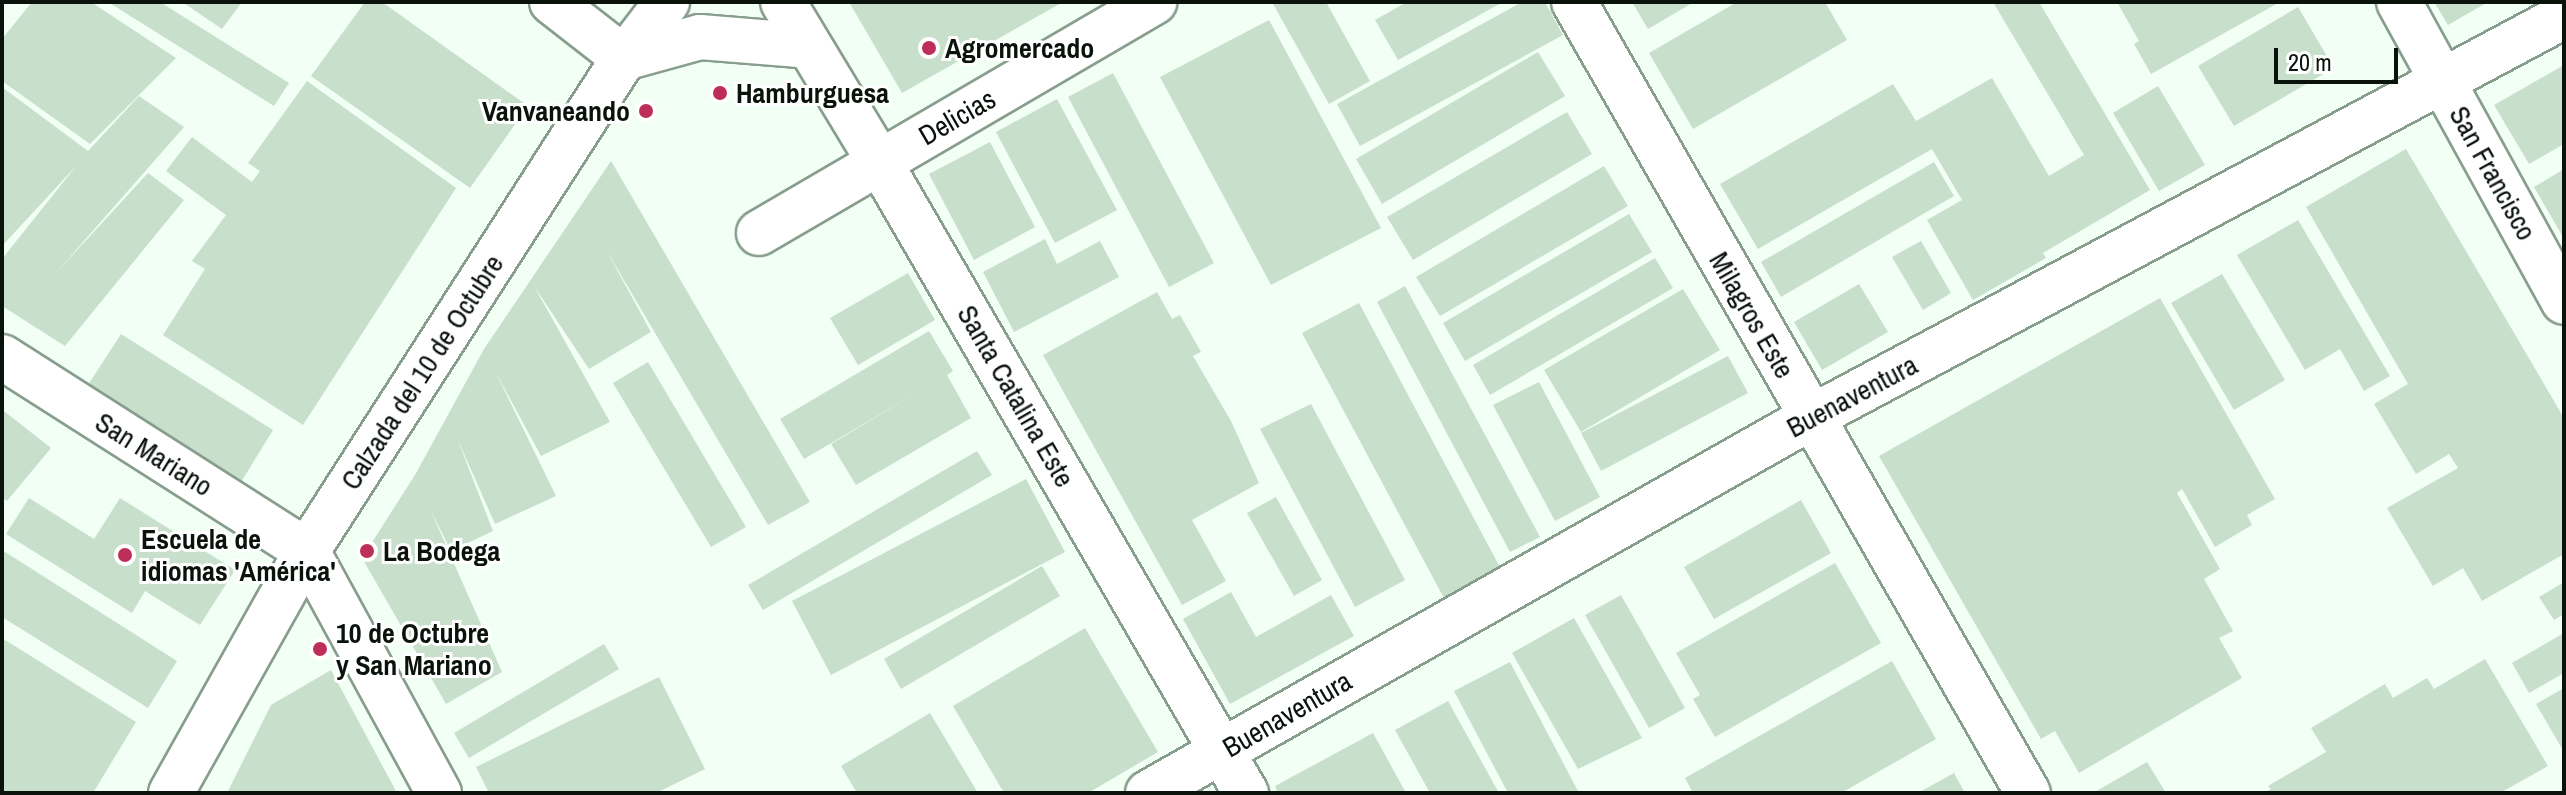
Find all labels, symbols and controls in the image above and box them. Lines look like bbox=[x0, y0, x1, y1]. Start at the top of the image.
place label: Agromercado bbox=[945, 31, 1094, 65]
scale bar bbox=[2278, 32, 2402, 82]
marker: Agromercado bbox=[920, 39, 938, 57]
text: 20 m bbox=[2288, 46, 2332, 78]
place label: Hamburguesa bbox=[736, 76, 889, 110]
street label: Delicias bbox=[913, 82, 1001, 152]
marker: Hamburguesa bbox=[711, 84, 729, 102]
place label: Vanvaneando bbox=[482, 94, 630, 128]
street label: San Francisco bbox=[2442, 100, 2544, 246]
marker: Vanvaneando bbox=[637, 102, 655, 120]
street label: Milagros Este bbox=[1702, 246, 1802, 384]
street label: Calzada del 10 de Octubre bbox=[334, 248, 510, 496]
street label: Santa Catalina Este bbox=[950, 299, 1082, 493]
street label: Buenaventura bbox=[1781, 348, 1923, 444]
street label: San Mariano bbox=[89, 405, 219, 503]
place label: Escuela de idiomas 'América' bbox=[141, 522, 336, 588]
place label: La Bodega bbox=[383, 534, 500, 568]
marker: La Bodega bbox=[358, 542, 376, 560]
marker: Escuela de idiomas 'América' bbox=[116, 546, 134, 564]
place label: 10 de Octubre y San Mariano bbox=[336, 616, 492, 682]
marker: 10 de Octubre y San Mariano bbox=[311, 640, 329, 658]
street label: Buenaventura bbox=[1217, 664, 1357, 764]

